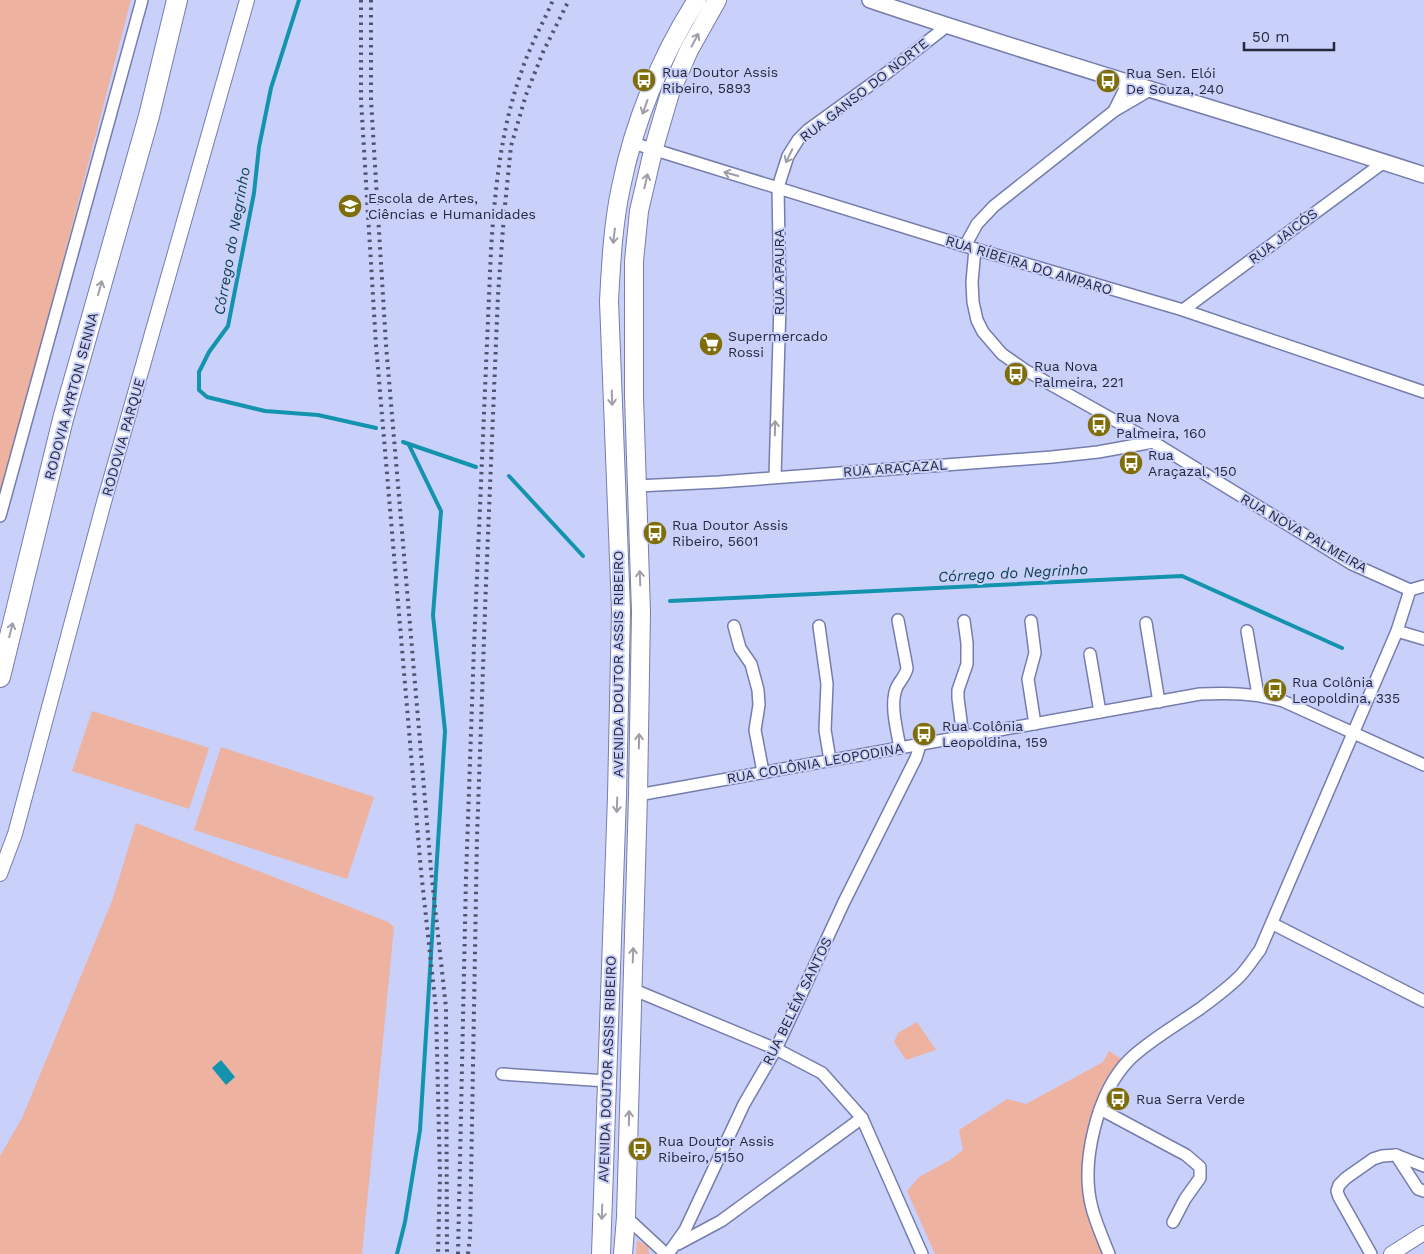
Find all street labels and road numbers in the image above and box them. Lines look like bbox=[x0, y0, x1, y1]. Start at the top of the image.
street label: RUA GANSO DO NORTE bbox=[797, 35, 932, 145]
street label: RUA JAICÓS bbox=[1245, 205, 1321, 267]
street label: RUA APAURA bbox=[771, 229, 787, 315]
street label: RUA RÍBEIRA DO AMPARO bbox=[944, 232, 1114, 298]
street label: RODOVIA AYRTON SENNA bbox=[41, 311, 101, 481]
street label: RODOVIA PARQUE bbox=[98, 376, 148, 498]
street label: RUA ARAÇAZAL bbox=[842, 456, 948, 480]
street label: RUA NOVA PALMEIRA bbox=[1238, 490, 1370, 576]
street label: AVENIDA DOUTOR ASSIS RIBEIRO bbox=[610, 550, 626, 778]
street label: RUA COLÔNIA LEOPODINA bbox=[725, 740, 905, 786]
street label: RUA BELÉM SANTOS bbox=[759, 934, 835, 1068]
street label: AVENIDA DOUTOR ASSIS RIBEIRO bbox=[595, 955, 619, 1183]

